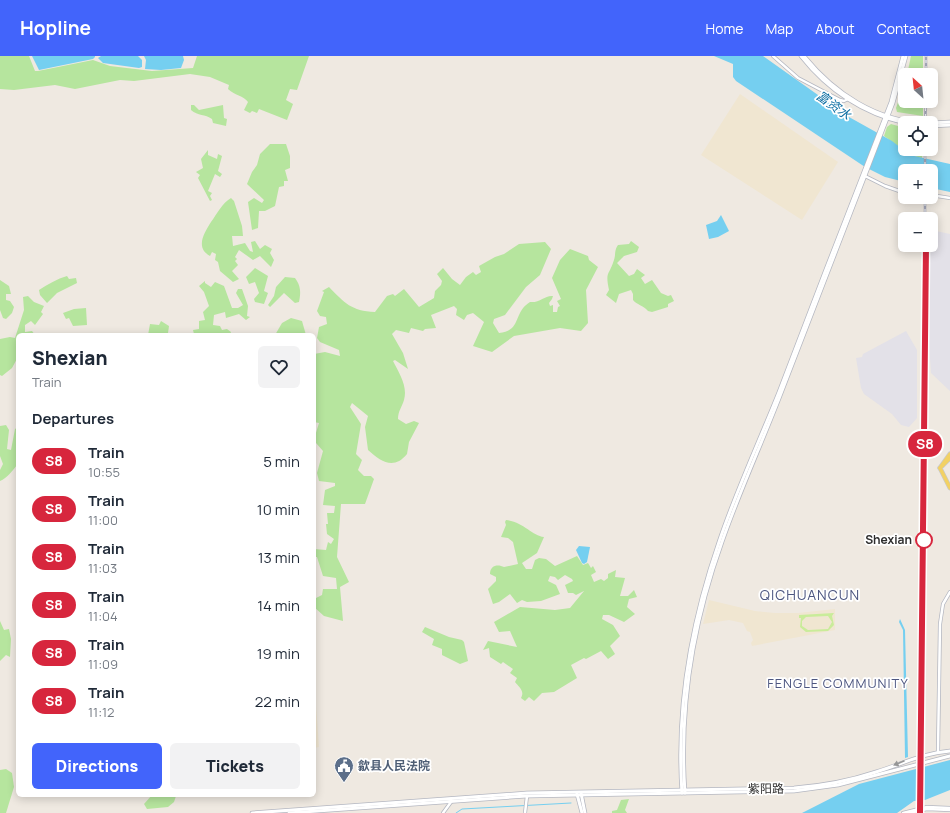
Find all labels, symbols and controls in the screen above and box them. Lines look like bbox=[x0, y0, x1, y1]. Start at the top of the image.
text: Hopline bbox=[20, 15, 91, 41]
text: Home bbox=[706, 19, 743, 38]
text: Map bbox=[765, 19, 793, 38]
text: About bbox=[815, 19, 855, 38]
text: Contact bbox=[877, 19, 930, 38]
north arrow bbox=[898, 68, 938, 108]
map controls bbox=[898, 68, 938, 252]
water label: 富资水 bbox=[813, 86, 856, 124]
button: locate bbox=[898, 116, 938, 156]
button: + bbox=[898, 164, 938, 204]
button: − bbox=[898, 212, 938, 252]
text: Shexian bbox=[32, 345, 108, 371]
button: heart bbox=[258, 346, 300, 388]
text: Train bbox=[32, 373, 62, 391]
text: Departures bbox=[32, 408, 114, 429]
line badge: S8 bbox=[907, 431, 943, 457]
text: S8 bbox=[916, 434, 934, 453]
text: Train bbox=[88, 442, 124, 463]
text: S8 bbox=[45, 451, 63, 470]
text: 5 min bbox=[263, 451, 300, 472]
text: 10:55 bbox=[88, 463, 120, 481]
text: Train bbox=[88, 490, 124, 511]
text: S8 bbox=[45, 499, 63, 518]
text: 10 min bbox=[257, 499, 300, 520]
text: 11:00 bbox=[88, 511, 118, 529]
place label: Shexian bbox=[865, 531, 912, 548]
marker: Shexian bbox=[915, 531, 933, 549]
text: Train bbox=[88, 538, 124, 559]
text: S8 bbox=[45, 547, 63, 566]
text: 13 min bbox=[258, 547, 300, 568]
text: 11:03 bbox=[88, 559, 117, 577]
district label: QICHUANCUN bbox=[760, 585, 860, 604]
text: Train bbox=[88, 586, 124, 607]
text: S8 bbox=[45, 595, 63, 614]
text: 14 min bbox=[257, 595, 300, 616]
text: 11:04 bbox=[88, 607, 118, 625]
text: Train bbox=[88, 634, 124, 655]
text: S8 bbox=[45, 643, 63, 662]
text: 19 min bbox=[257, 643, 300, 664]
text: 11:09 bbox=[88, 655, 118, 673]
district label: FENGLE COMMUNITY bbox=[767, 674, 909, 692]
text: Train bbox=[88, 682, 124, 703]
text: S8 bbox=[45, 691, 63, 710]
text: 22 min bbox=[255, 691, 300, 712]
text: 11:12 bbox=[88, 703, 115, 721]
button: Directions bbox=[32, 743, 162, 789]
button: Tickets bbox=[170, 743, 300, 789]
public building icon: 歙县人民法院 bbox=[333, 755, 355, 783]
place label: 歙县人民法院 bbox=[358, 757, 430, 774]
one-way arrow bbox=[893, 760, 905, 767]
street label: 紫阳路 bbox=[748, 780, 784, 797]

